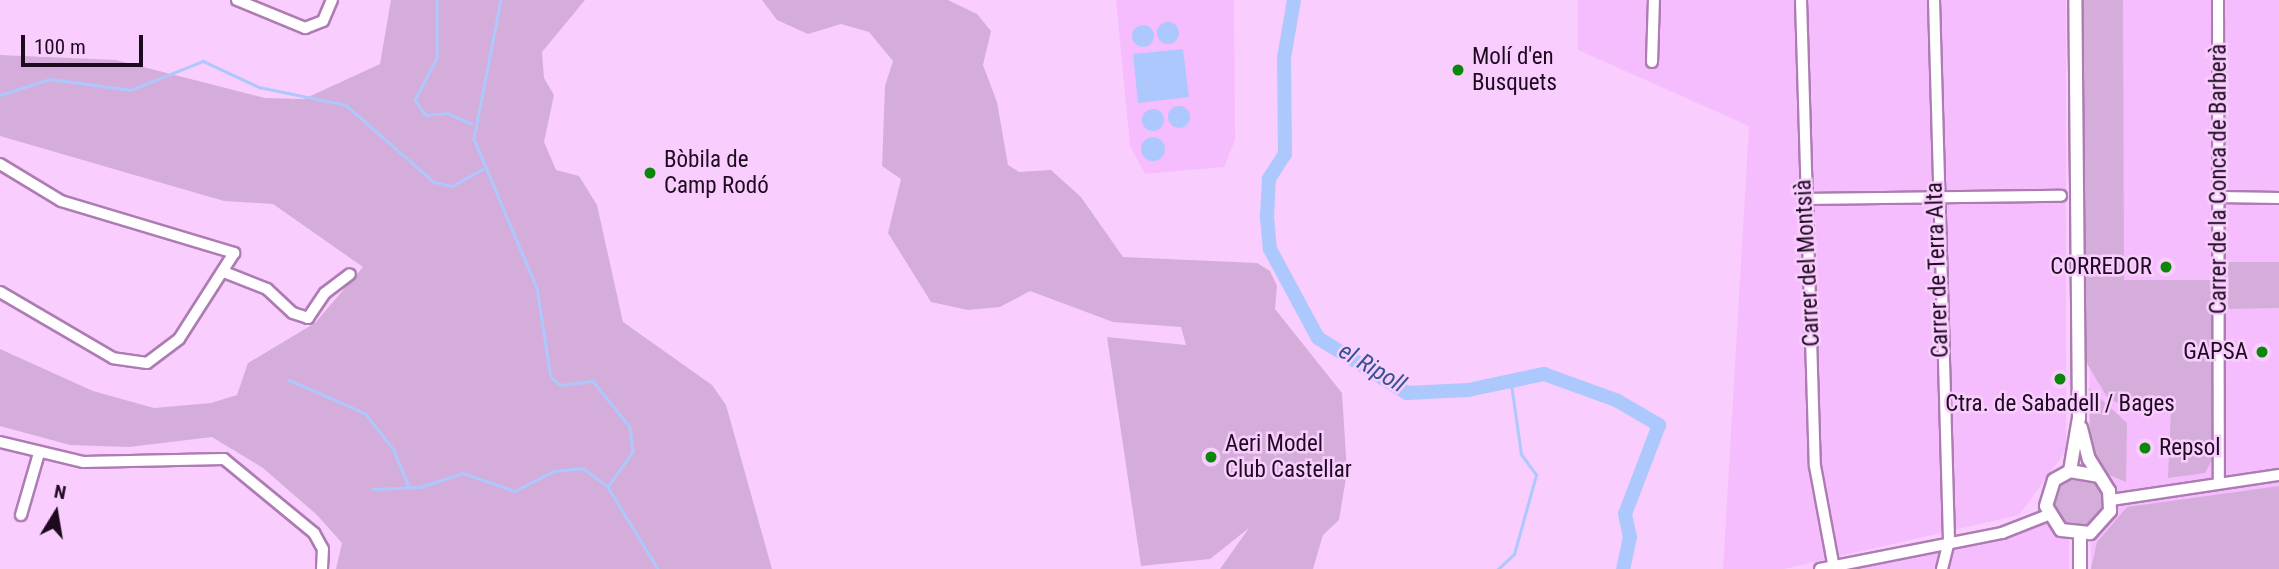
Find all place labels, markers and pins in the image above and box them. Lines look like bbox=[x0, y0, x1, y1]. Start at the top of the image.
place label: Molí d'en Busquets bbox=[1472, 43, 1557, 97]
marker: Molí d'en Busquets bbox=[1450, 62, 1466, 78]
place label: Bòbila de Camp Rodó bbox=[664, 146, 769, 200]
marker: Bòbila de Camp Rodó bbox=[642, 165, 658, 181]
place label: CORREDOR bbox=[2050, 253, 2152, 281]
marker: CORREDOR bbox=[2158, 259, 2174, 275]
place label: GAPSA bbox=[2183, 338, 2248, 366]
marker: GAPSA bbox=[2254, 344, 2270, 360]
marker: Ctra. de Sabadell / Bages bbox=[2052, 371, 2068, 387]
place label: Ctra. de Sabadell / Bages bbox=[1945, 390, 2175, 418]
place label: Aeri Model Club Castellar bbox=[1225, 430, 1352, 484]
place label: Repsol bbox=[2159, 434, 2221, 462]
marker: Repsol bbox=[2137, 440, 2153, 456]
marker: Aeri Model Club Castellar bbox=[1203, 449, 1219, 465]

